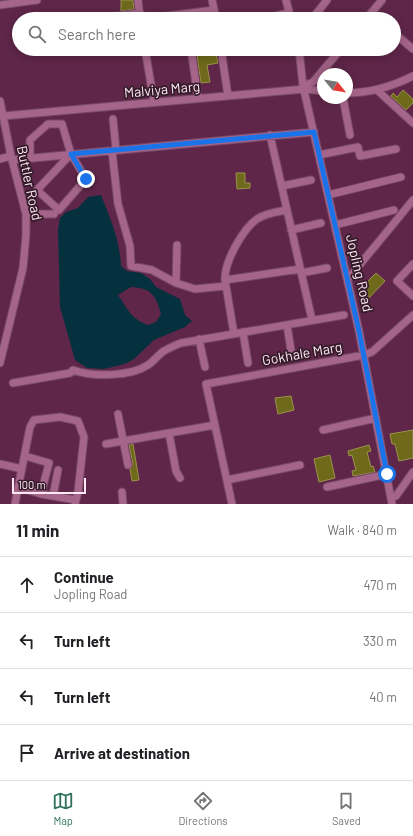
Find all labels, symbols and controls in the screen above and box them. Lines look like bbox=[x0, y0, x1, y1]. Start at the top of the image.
search box bbox=[12, 12, 401, 56]
icon: search bbox=[26, 23, 48, 45]
text: Search here bbox=[58, 25, 136, 43]
north arrow bbox=[317, 68, 353, 104]
street label: Malviya Marg bbox=[123, 77, 201, 101]
street label: Buttler Road bbox=[14, 144, 46, 222]
route end bbox=[77, 170, 95, 188]
street label: Jopling Road bbox=[343, 233, 377, 313]
street label: Gokhale Marg bbox=[261, 338, 343, 368]
route start bbox=[378, 465, 396, 483]
scale bar bbox=[12, 476, 86, 495]
text: 100 m bbox=[18, 478, 46, 491]
text: 11 min bbox=[16, 520, 59, 540]
text: Walk · 840 m bbox=[327, 522, 397, 538]
text: Continue bbox=[54, 568, 114, 586]
icon: ahead bbox=[16, 574, 38, 596]
text: 470 m bbox=[363, 577, 397, 593]
text: Jopling Road bbox=[54, 586, 127, 602]
icon: left bbox=[16, 630, 38, 652]
text: Turn left bbox=[54, 632, 110, 650]
text: 330 m bbox=[363, 633, 397, 649]
icon: left bbox=[16, 686, 38, 708]
text: Turn left bbox=[54, 688, 110, 706]
text: 40 m bbox=[369, 689, 397, 705]
icon: arrive bbox=[16, 742, 38, 764]
text: Arrive at destination bbox=[54, 744, 190, 762]
tab: Map bbox=[52, 790, 74, 827]
tab: Directions bbox=[178, 790, 228, 827]
tab: Saved bbox=[332, 790, 361, 827]

